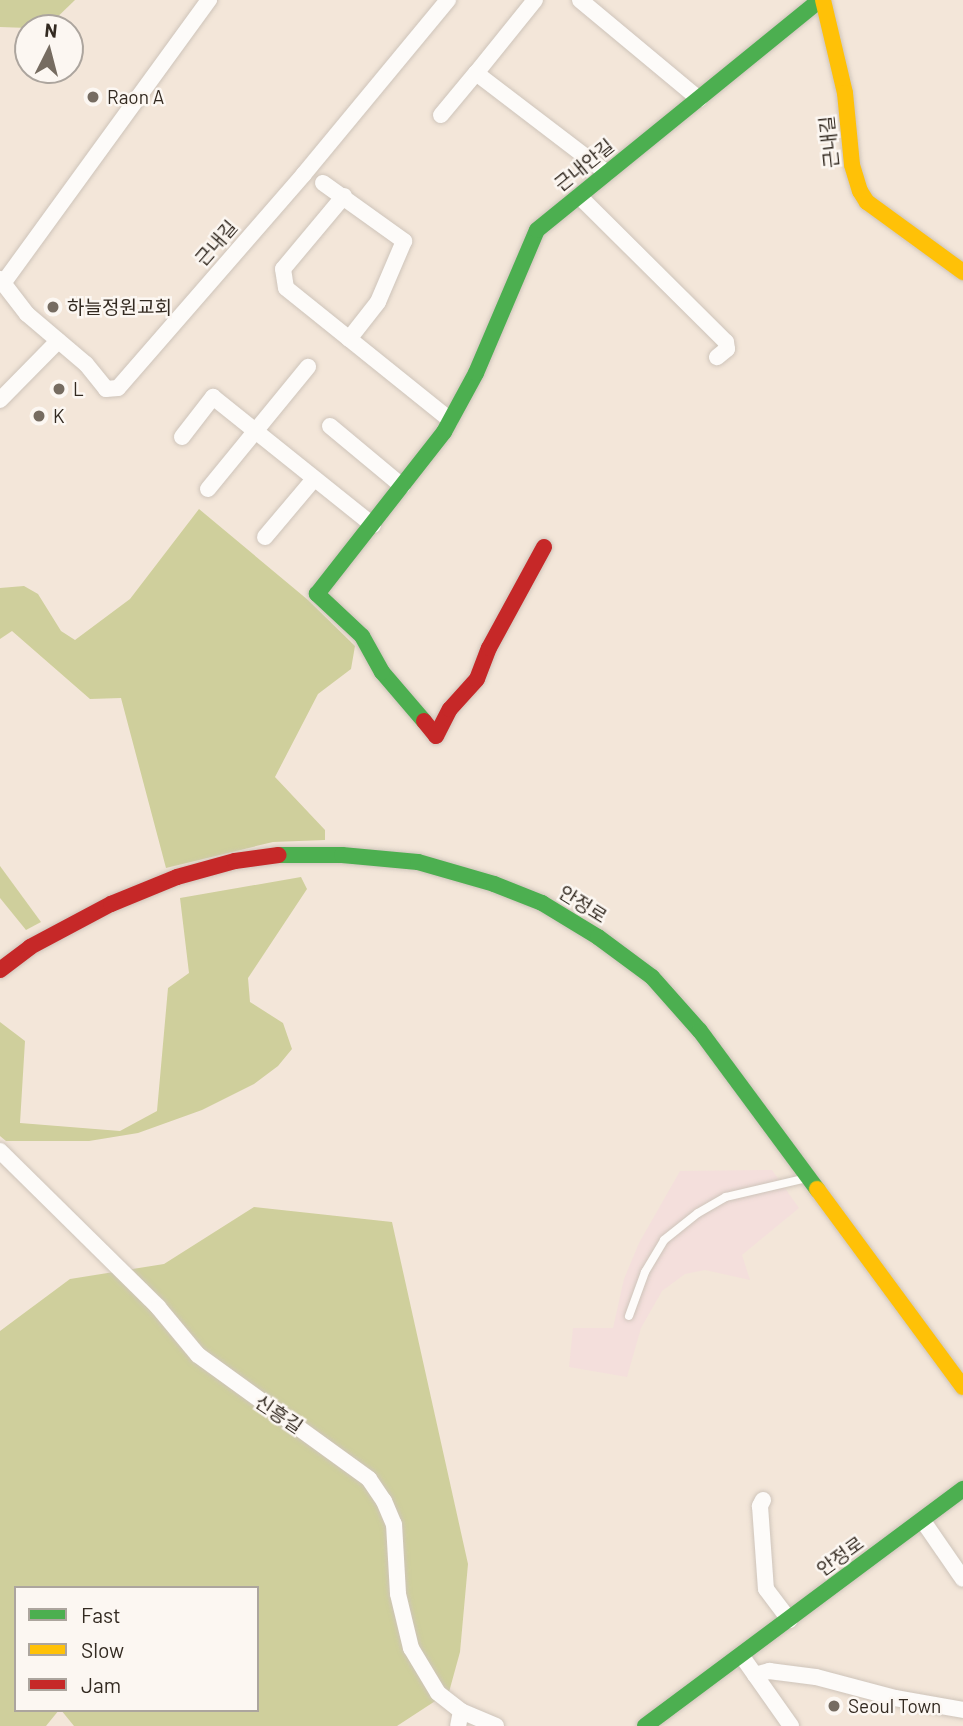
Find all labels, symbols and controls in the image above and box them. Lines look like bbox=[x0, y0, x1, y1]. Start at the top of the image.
north arrow bbox=[14, 14, 84, 84]
text: N bbox=[44, 18, 59, 42]
place label: Raon A bbox=[107, 86, 164, 108]
marker: Raon A bbox=[85, 89, 101, 105]
street label: 근내길 bbox=[815, 115, 843, 169]
street label: 근내안길 bbox=[550, 134, 618, 196]
street label: 근내길 bbox=[190, 216, 242, 270]
place label: 하늘정원교회 bbox=[67, 296, 172, 318]
marker: 하늘정원교회 bbox=[45, 299, 61, 315]
place label: L bbox=[73, 378, 84, 400]
marker: L bbox=[51, 381, 67, 397]
place label: K bbox=[53, 405, 65, 427]
marker: K bbox=[31, 408, 47, 424]
street label: 안정로 bbox=[555, 880, 611, 928]
street label: 신흥길 bbox=[251, 1390, 307, 1438]
street label: 안정로 bbox=[812, 1531, 868, 1581]
legend bbox=[14, 1586, 259, 1712]
text: Fast bbox=[81, 1602, 121, 1627]
text: Slow bbox=[81, 1637, 124, 1662]
text: Jam bbox=[81, 1672, 121, 1697]
place label: Seoul Town bbox=[848, 1695, 941, 1717]
marker: Seoul Town bbox=[826, 1698, 842, 1714]

